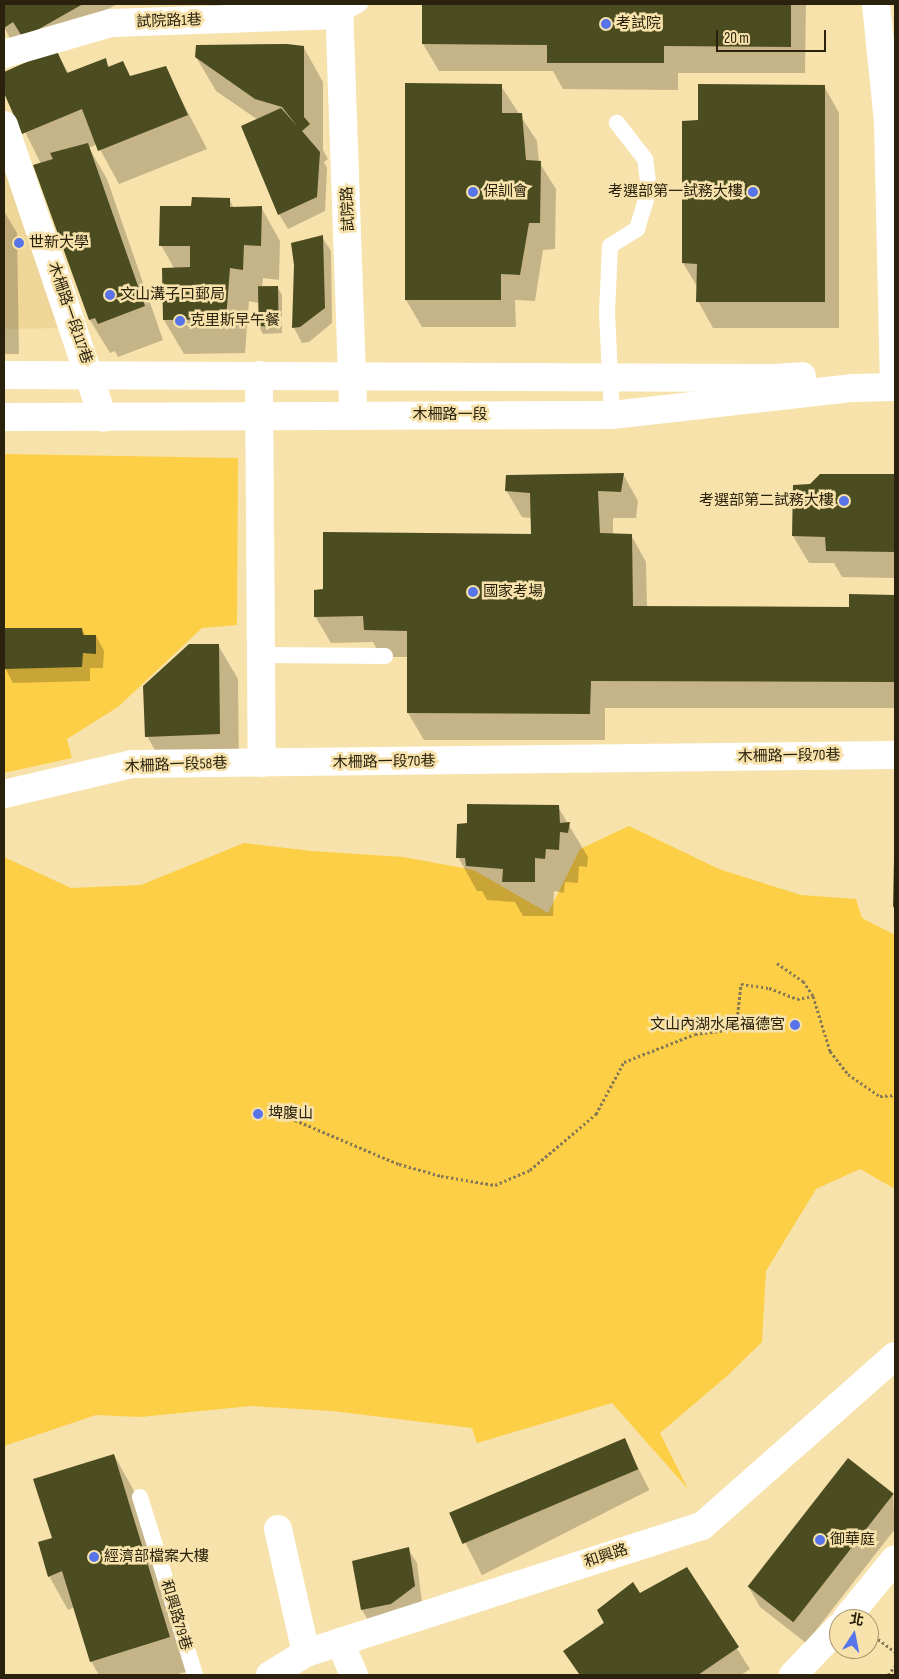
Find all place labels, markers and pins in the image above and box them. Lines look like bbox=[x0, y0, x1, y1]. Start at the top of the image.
place label: 考試院 bbox=[616, 15, 661, 33]
marker: 考試院 bbox=[600, 18, 612, 30]
place label: 保訓會 bbox=[483, 183, 528, 201]
place label: 考選部第一試務大樓 bbox=[608, 183, 743, 201]
marker: 保訓會 bbox=[467, 186, 479, 198]
marker: 考選部第一試務大樓 bbox=[747, 186, 759, 198]
place label: 世新大學 bbox=[29, 234, 89, 252]
marker: 世新大學 bbox=[13, 237, 25, 249]
place label: 文山溝子口郵局 bbox=[120, 286, 225, 304]
marker: 文山溝子口郵局 bbox=[104, 289, 116, 301]
place label: 克里斯早午餐 bbox=[190, 312, 280, 330]
marker: 克里斯早午餐 bbox=[174, 315, 186, 327]
place label: 考選部第二試務大樓 bbox=[699, 492, 834, 510]
marker: 考選部第二試務大樓 bbox=[838, 495, 850, 507]
place label: 國家考場 bbox=[483, 583, 543, 601]
marker: 國家考場 bbox=[467, 586, 479, 598]
place label: 文山內湖水尾福德宮 bbox=[650, 1016, 785, 1034]
marker: 文山內湖水尾福德宮 bbox=[789, 1019, 801, 1031]
place label: 埤腹山 bbox=[268, 1105, 313, 1123]
marker: 埤腹山 bbox=[252, 1108, 264, 1120]
place label: 御華庭 bbox=[830, 1531, 875, 1549]
marker: 御華庭 bbox=[814, 1534, 826, 1546]
place label: 經濟部檔案大樓 bbox=[104, 1548, 209, 1566]
marker: 經濟部檔案大樓 bbox=[88, 1551, 100, 1563]

